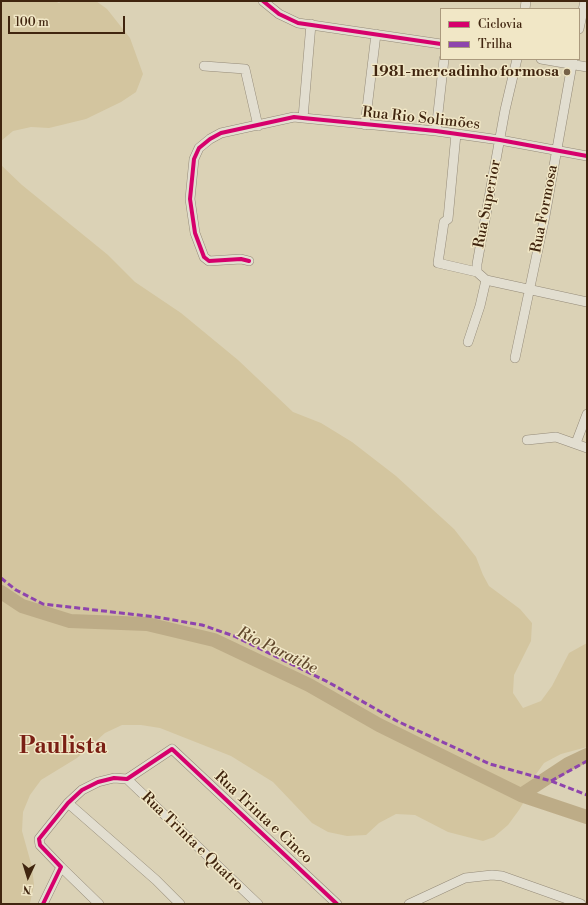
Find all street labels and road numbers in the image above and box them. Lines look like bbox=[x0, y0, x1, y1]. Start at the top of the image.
street label: Rua Rio Solimões bbox=[361, 104, 481, 134]
street label: Rua Superior bbox=[471, 158, 505, 250]
street label: Rua Formosa bbox=[528, 163, 562, 255]
street label: Rua Trinta e Cinco bbox=[210, 768, 316, 868]
street label: Rua Trinta e Quatro bbox=[137, 789, 247, 895]

